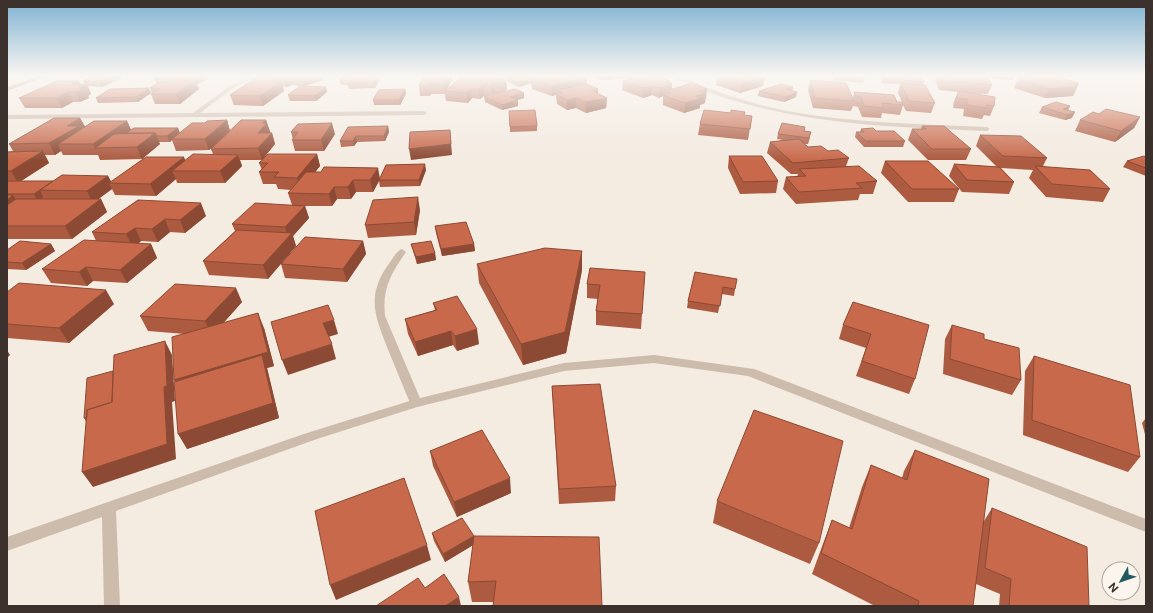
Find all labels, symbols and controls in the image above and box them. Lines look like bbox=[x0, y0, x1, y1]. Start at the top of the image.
north arrow bbox=[1101, 561, 1141, 601]
text: N bbox=[1106, 580, 1121, 595]

